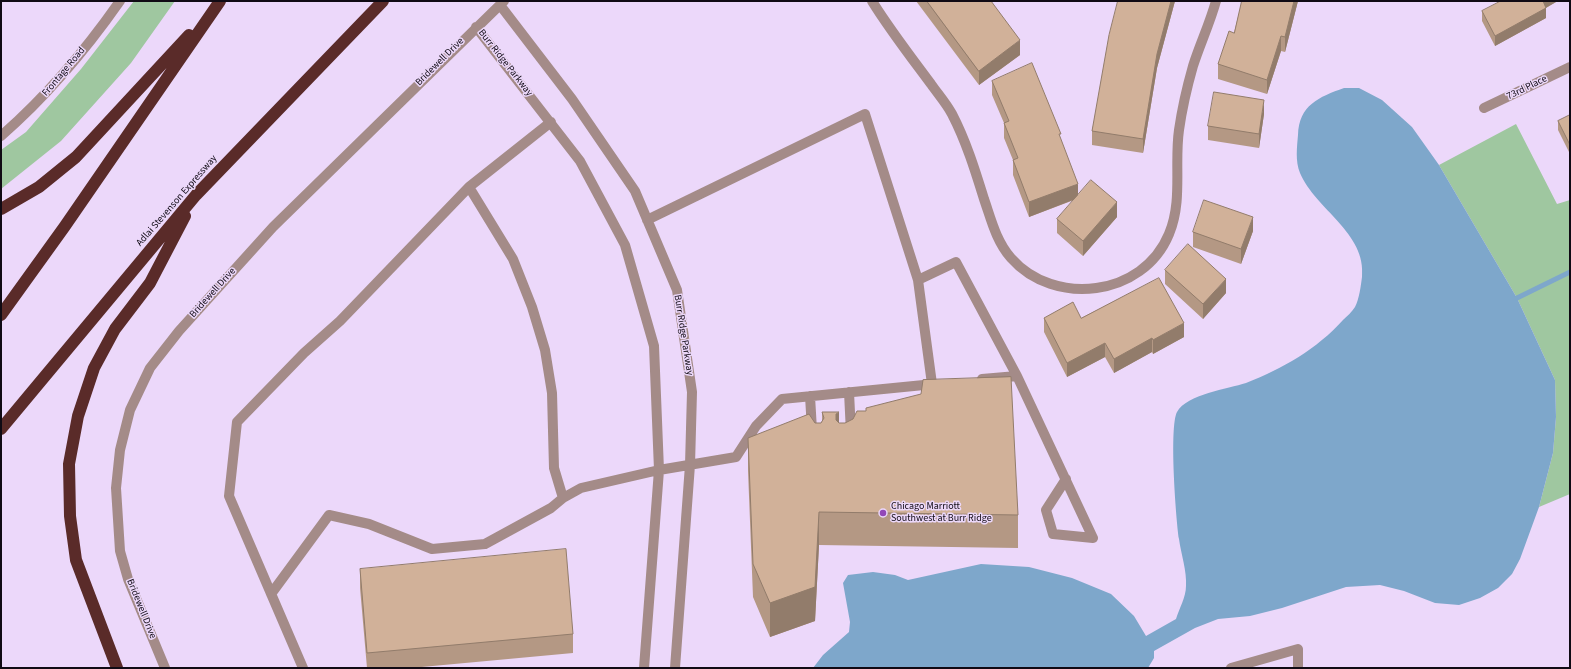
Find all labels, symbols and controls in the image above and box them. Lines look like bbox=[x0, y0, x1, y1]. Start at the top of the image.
street label: Burr Ridge Parkway bbox=[475, 27, 535, 99]
street label: Bridewell Drive bbox=[413, 35, 467, 89]
street label: Frontage Road bbox=[40, 45, 88, 99]
street label: 73rd Place bbox=[1505, 73, 1549, 103]
street label: Adlai Stevenson Expressway bbox=[134, 153, 220, 249]
street label: Bridewell Drive bbox=[187, 265, 239, 321]
street label: Burr Ridge Parkway bbox=[671, 294, 695, 376]
place label: Chicago Marriott Southwest at Burr Ridge bbox=[891, 501, 992, 524]
marker: Chicago Marriott Southwest at Burr Ridge bbox=[878, 508, 888, 518]
street label: Bridewell Drive bbox=[124, 577, 158, 641]

